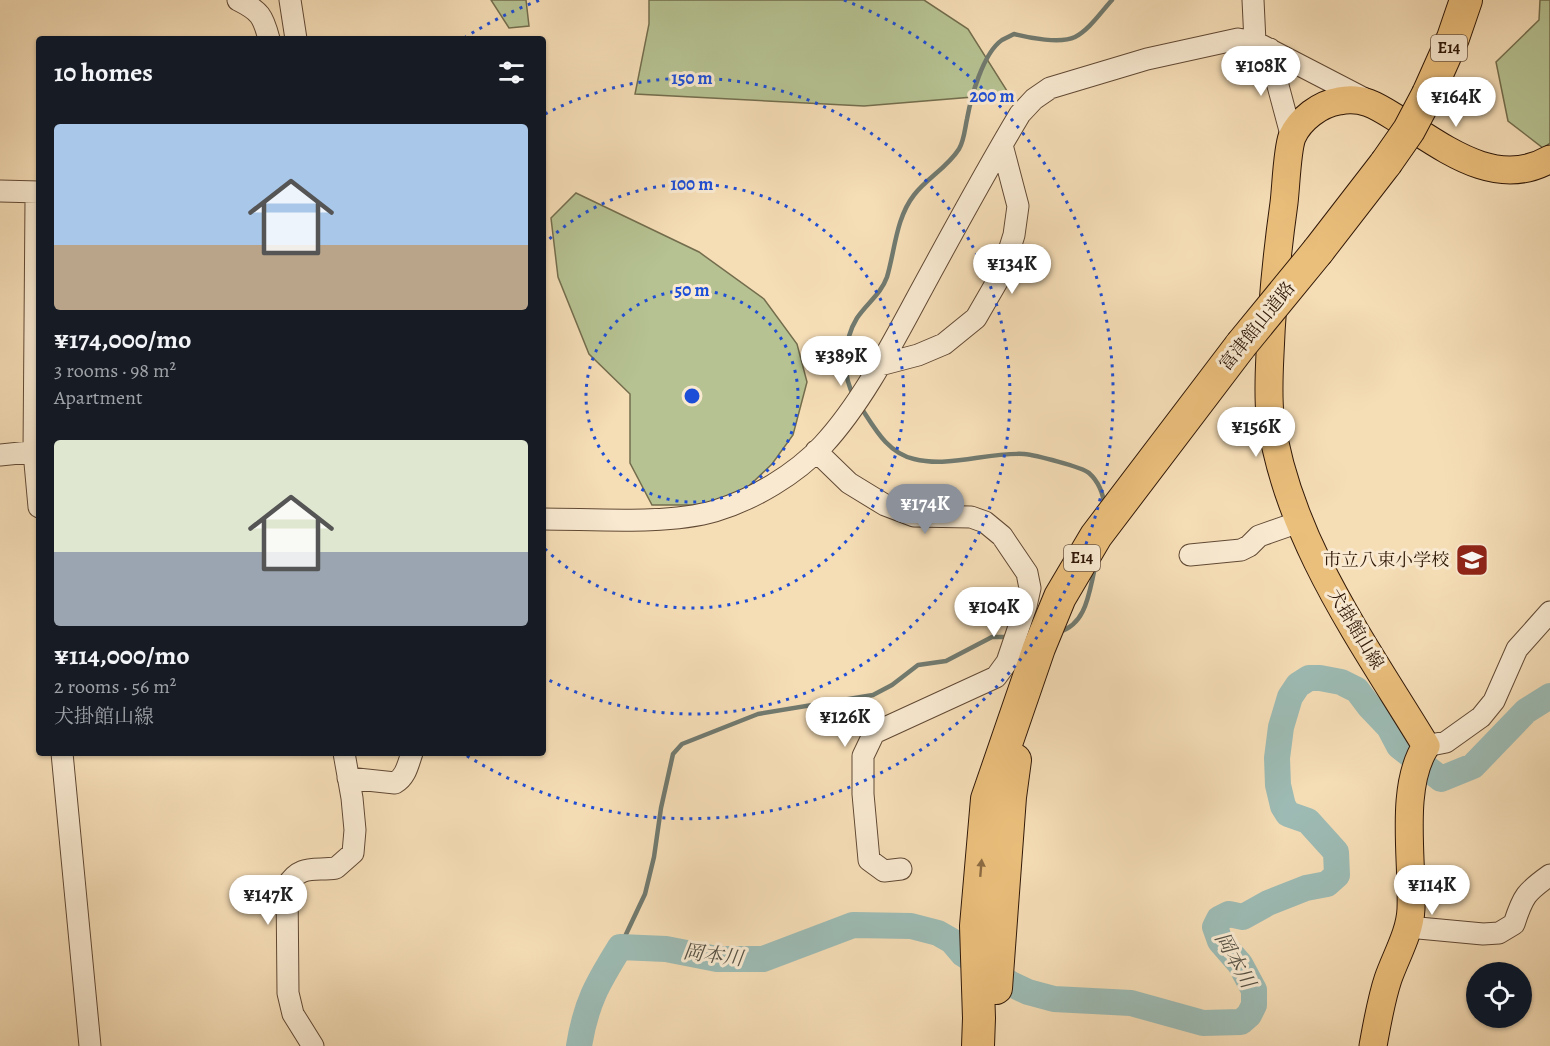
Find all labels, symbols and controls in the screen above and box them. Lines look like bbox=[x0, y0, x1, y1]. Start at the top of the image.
road number: E14 bbox=[1431, 35, 1467, 61]
pin: ¥108K bbox=[1219, 46, 1303, 97]
text: ¥108K bbox=[1235, 52, 1287, 79]
text: 10 homes bbox=[54, 55, 153, 90]
icon: filters bbox=[495, 56, 528, 89]
text: 150 m bbox=[671, 66, 713, 90]
pin: ¥164K bbox=[1414, 77, 1498, 128]
text: ¥164K bbox=[1431, 83, 1481, 110]
text: 200 m bbox=[969, 84, 1015, 108]
icon: home bbox=[237, 163, 345, 271]
text: 100 m bbox=[671, 172, 713, 196]
pin: ¥134K bbox=[970, 244, 1054, 295]
text: ¥134K bbox=[987, 250, 1037, 277]
street label: 富津館山道路 bbox=[1214, 276, 1300, 376]
text: 50 m bbox=[675, 278, 709, 302]
text: ¥174,000/mo bbox=[54, 322, 192, 357]
pin: ¥389K bbox=[799, 336, 883, 387]
text: ¥389K bbox=[815, 342, 867, 369]
text: 3 rooms · 98 m² bbox=[54, 357, 176, 384]
text: Apartment bbox=[54, 384, 143, 411]
centre of rings bbox=[682, 386, 702, 406]
pin: ¥156K bbox=[1214, 407, 1298, 458]
text: ¥156K bbox=[1231, 413, 1281, 440]
icon: home bbox=[237, 479, 345, 587]
pin: ¥174K bbox=[883, 484, 967, 535]
text: ¥174K bbox=[900, 490, 950, 517]
school or university icon: 市立八束小学校 bbox=[1454, 542, 1490, 578]
road number: E14 bbox=[1064, 545, 1100, 571]
place label: 市立八束小学校 bbox=[1323, 548, 1449, 572]
street label: 犬掛館山線 bbox=[1323, 584, 1389, 674]
pin: ¥104K bbox=[952, 587, 1036, 638]
text: ¥104K bbox=[968, 593, 1020, 620]
text: ¥114,000/mo bbox=[54, 638, 190, 673]
text: 2 rooms · 56 m² bbox=[54, 673, 176, 700]
pin: ¥126K bbox=[803, 697, 887, 748]
text: 犬掛館山線 bbox=[54, 703, 154, 730]
text: ¥126K bbox=[820, 703, 870, 730]
one-way arrow bbox=[976, 858, 985, 877]
pin: ¥114K bbox=[1390, 865, 1474, 916]
text: ¥114K bbox=[1408, 871, 1456, 898]
pin: ¥147K bbox=[226, 875, 310, 926]
text: ¥147K bbox=[243, 881, 293, 908]
water label: 岡本川 bbox=[1209, 927, 1262, 995]
water label: 岡本川 bbox=[682, 938, 746, 972]
map controls bbox=[1466, 962, 1532, 1028]
button: locate bbox=[1466, 962, 1532, 1028]

